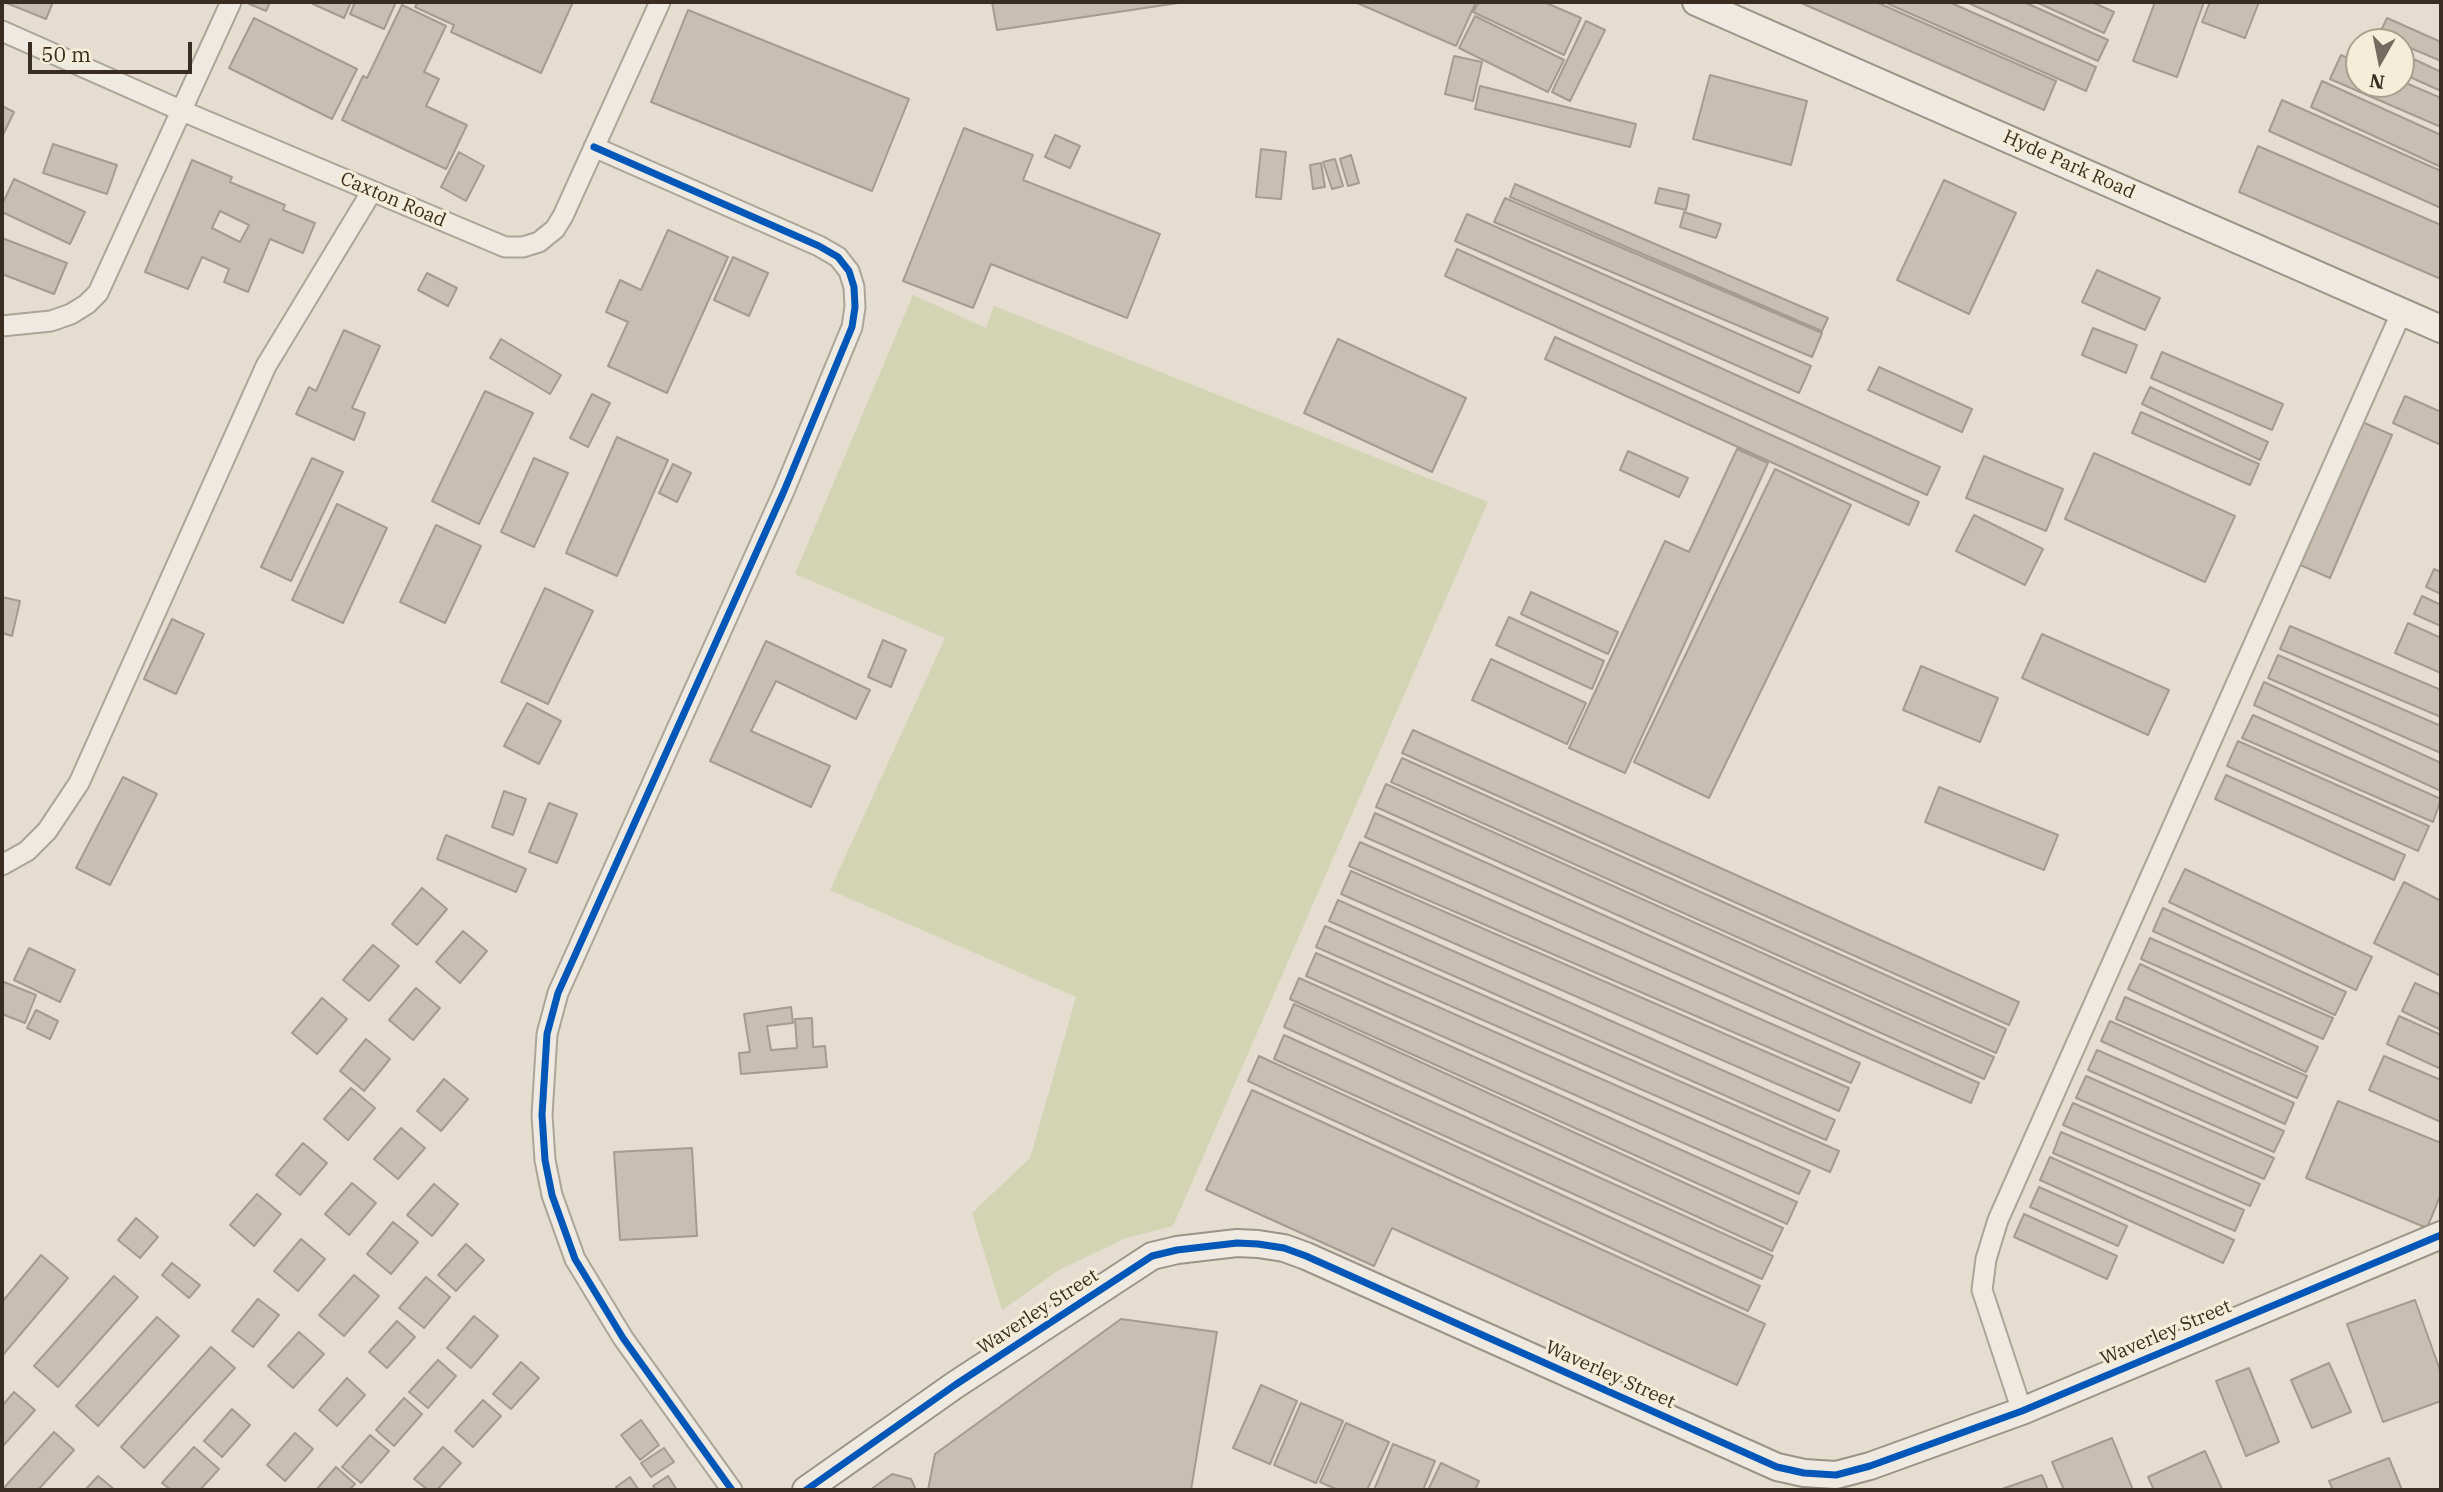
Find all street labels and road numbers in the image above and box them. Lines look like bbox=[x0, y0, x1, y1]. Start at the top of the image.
street label: Hyde Park Road bbox=[1999, 126, 2139, 204]
street label: Caxton Road bbox=[337, 168, 449, 232]
street label: Waverley Street bbox=[973, 1264, 1103, 1360]
street label: Waverley Street bbox=[2097, 1295, 2235, 1371]
street label: Waverley Street bbox=[1542, 1336, 1678, 1414]

